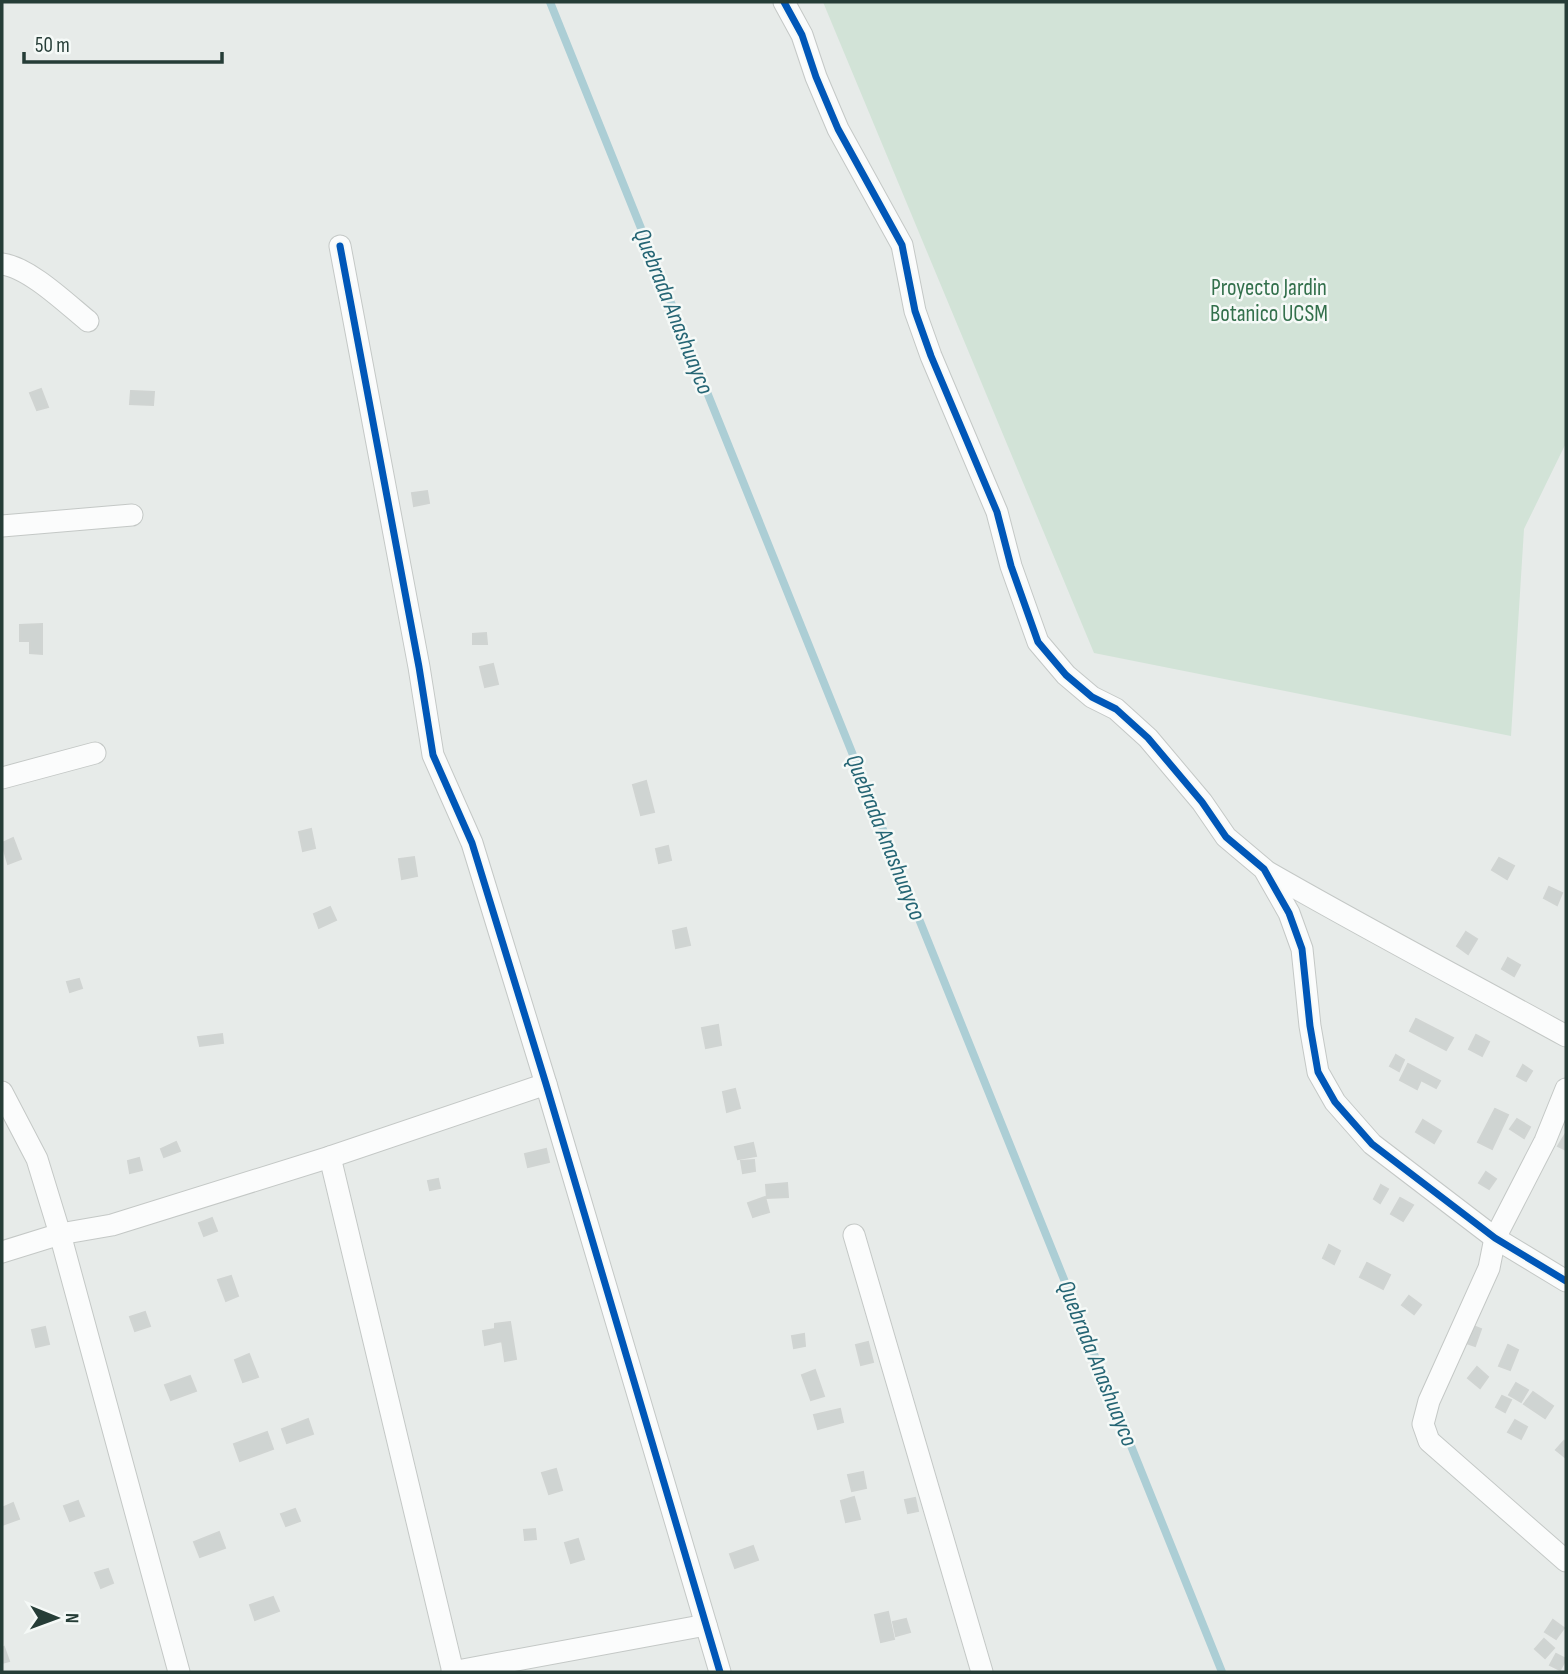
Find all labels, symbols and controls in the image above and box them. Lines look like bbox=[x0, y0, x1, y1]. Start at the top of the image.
scale bar bbox=[24, 21, 222, 65]
text: 50 m bbox=[35, 33, 70, 58]
water label: Quebrada Anashuayco bbox=[627, 224, 720, 399]
park label: Proyecto Jardin Botanico UCSM bbox=[1210, 274, 1328, 328]
water label: Quebrada Anashuayco bbox=[839, 750, 932, 925]
water label: Quebrada Anashuayco bbox=[1051, 1276, 1144, 1451]
north arrow bbox=[21, 1583, 91, 1653]
text: N bbox=[60, 1613, 83, 1624]

